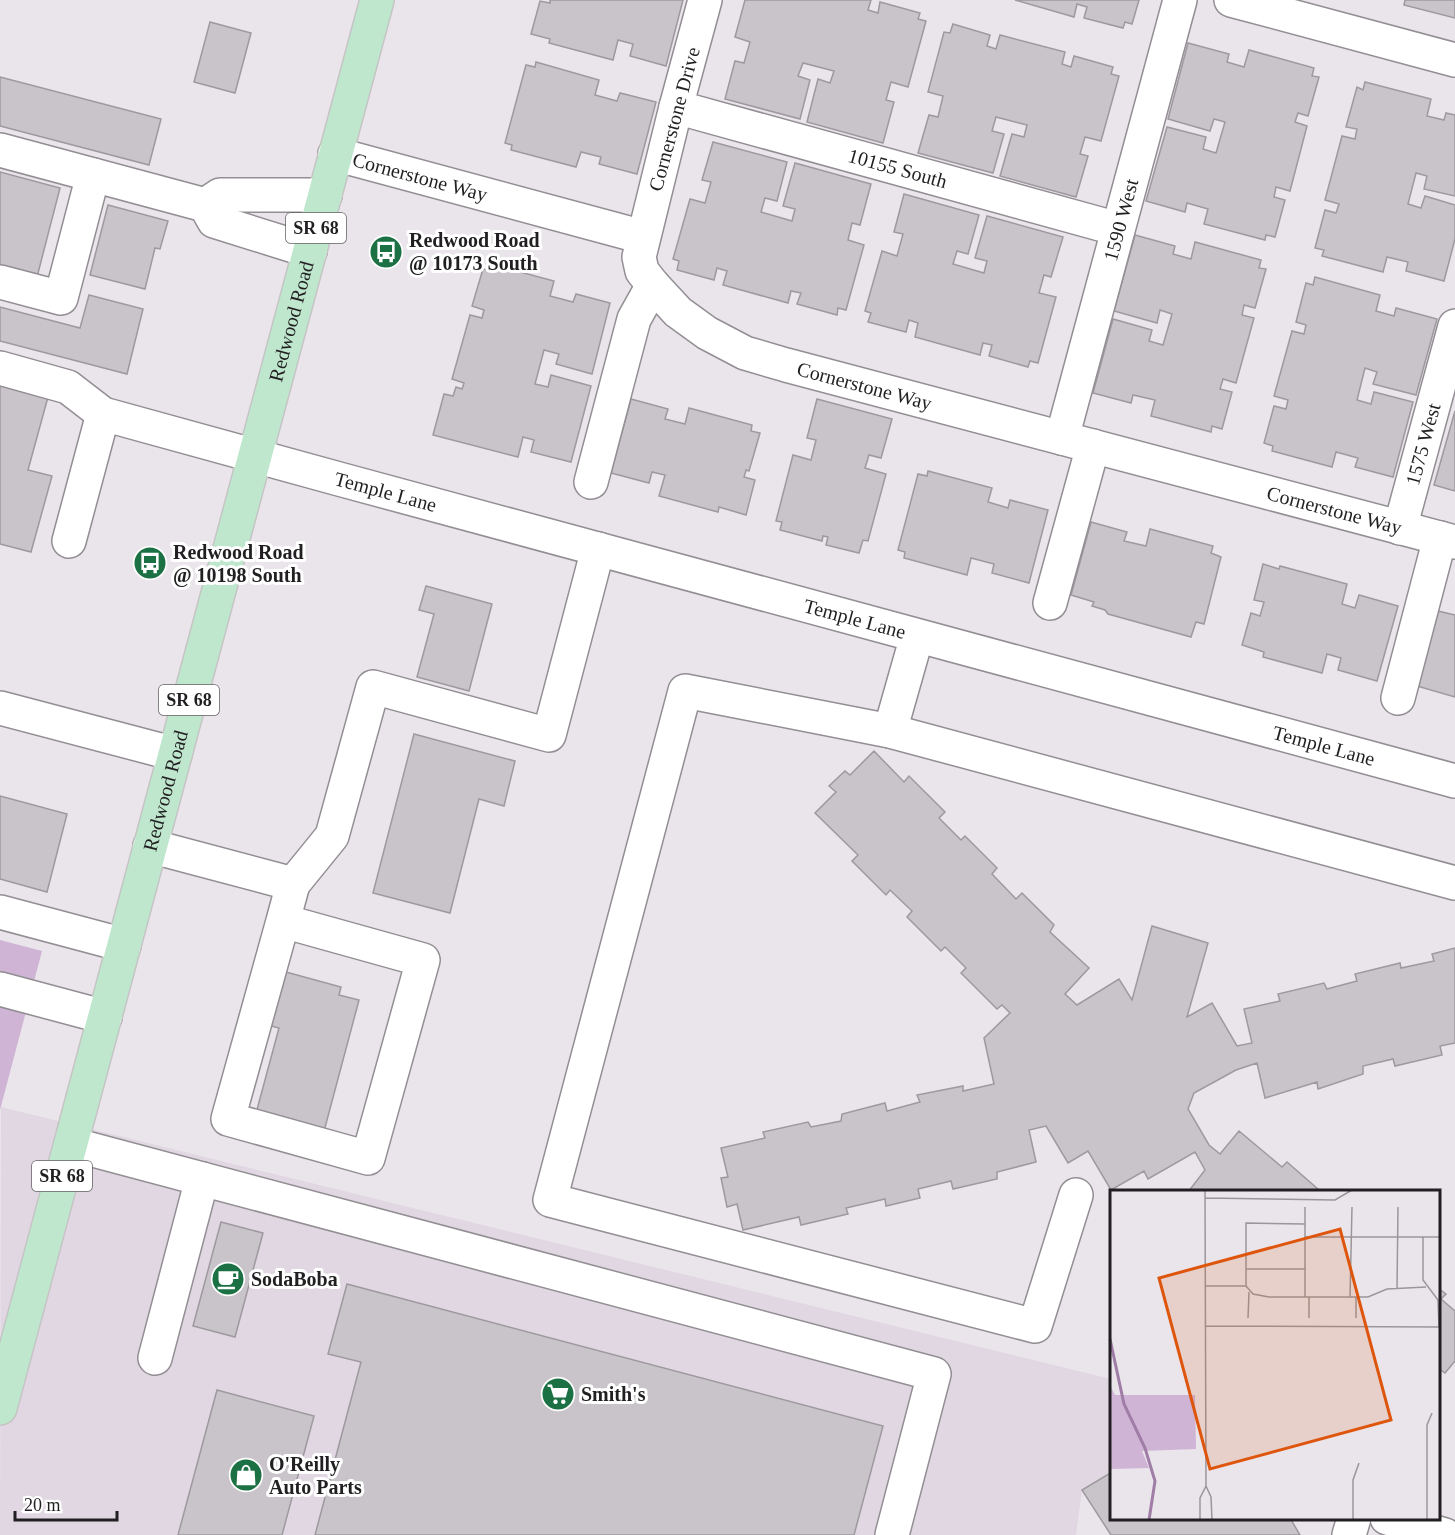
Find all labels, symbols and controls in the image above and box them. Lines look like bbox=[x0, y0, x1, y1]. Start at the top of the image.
street label: Cornerstone Drive bbox=[644, 44, 704, 193]
street label: 10155 South bbox=[846, 144, 950, 192]
street label: Cornerstone Way bbox=[350, 148, 490, 207]
street label: 1590 West bbox=[1099, 176, 1142, 263]
road number: SR 68 bbox=[286, 213, 346, 243]
place label: Redwood Road @ 10173 South bbox=[409, 229, 540, 275]
bus stop icon: Redwood Road @ 10173 South bbox=[368, 234, 404, 270]
street label: Redwood Road bbox=[264, 259, 318, 384]
street label: Cornerstone Way bbox=[795, 357, 934, 415]
street label: 1575 West bbox=[1401, 400, 1445, 488]
street label: Temple Lane bbox=[332, 467, 439, 516]
street label: Cornerstone Way bbox=[1265, 482, 1404, 539]
place label: Redwood Road @ 10198 South bbox=[173, 541, 304, 587]
bus stop icon: Redwood Road @ 10198 South bbox=[132, 545, 168, 581]
street label: Temple Lane bbox=[801, 594, 908, 643]
road number: SR 68 bbox=[159, 685, 219, 715]
street label: Temple Lane bbox=[1271, 721, 1378, 770]
street label: Redwood Road bbox=[139, 728, 192, 853]
road number: SR 68 bbox=[32, 1161, 92, 1191]
inset map bbox=[1110, 1190, 1440, 1520]
cafe icon: SodaBoba bbox=[210, 1261, 246, 1297]
place label: SodaBoba bbox=[251, 1268, 338, 1290]
supermarket icon: Smith's bbox=[540, 1376, 576, 1412]
place label: Smith's bbox=[581, 1383, 646, 1405]
place label: O'Reilly Auto Parts bbox=[269, 1453, 362, 1498]
shop icon: O'Reilly Auto Parts bbox=[228, 1457, 264, 1493]
scale bar bbox=[15, 1484, 117, 1522]
text: 20 m bbox=[24, 1495, 61, 1515]

